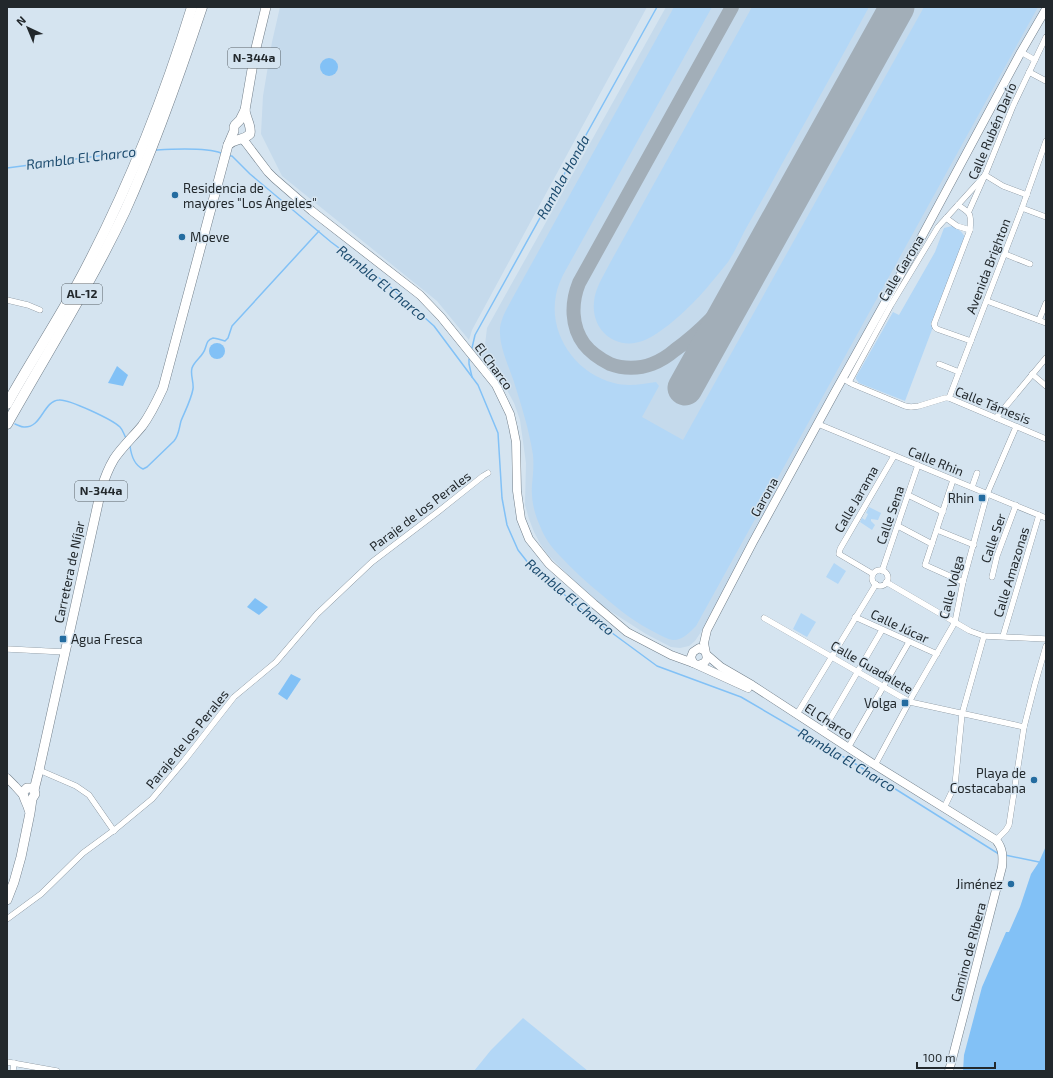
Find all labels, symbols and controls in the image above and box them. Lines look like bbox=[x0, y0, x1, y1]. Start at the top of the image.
north arrow bbox=[8, 8, 48, 48]
text: N bbox=[13, 13, 28, 28]
road number: N-344a bbox=[228, 48, 280, 68]
street label: Calle Rubén Darío bbox=[964, 80, 1020, 182]
water label: Rambla Honda bbox=[532, 132, 593, 222]
water label: Rambla El Charco bbox=[25, 142, 137, 173]
place label: Residencia de mayores "Los Ángeles" bbox=[183, 180, 317, 211]
marker: Residencia de mayores "Los Ángeles" bbox=[170, 190, 180, 200]
street label: Avenida Brighton bbox=[962, 216, 1014, 316]
place label: Moeve bbox=[190, 229, 230, 245]
marker: Moeve bbox=[177, 232, 187, 242]
street label: Calle Garona bbox=[875, 232, 927, 304]
water label: Rambla El Charco bbox=[334, 241, 431, 324]
road number: AL-12 bbox=[62, 284, 102, 304]
street label: El Charco bbox=[472, 339, 516, 393]
street label: Calle Támesis bbox=[953, 383, 1033, 427]
street label: Calle Rhin bbox=[906, 443, 966, 479]
street label: Calle Jarama bbox=[830, 463, 882, 535]
street label: Paraje de los Perales bbox=[366, 468, 474, 554]
street label: Garona bbox=[747, 475, 781, 519]
road number: N-344a bbox=[75, 481, 127, 501]
street label: Calle Sena bbox=[872, 483, 908, 547]
place label: Rhin bbox=[948, 490, 974, 506]
marker: Rhin bbox=[977, 493, 987, 503]
street label: Calle Ser bbox=[977, 511, 1009, 565]
street label: Carretera de Níjar bbox=[50, 519, 88, 625]
street label: Calle Amazonas bbox=[990, 525, 1032, 619]
water label: Rambla El Charco bbox=[522, 554, 618, 639]
street label: Calle Volga bbox=[935, 554, 967, 620]
street label: Calle Júcar bbox=[868, 606, 932, 646]
place label: Agua Fresca bbox=[71, 631, 143, 647]
marker: Agua Fresca bbox=[58, 634, 68, 644]
street label: Calle Guadalete bbox=[828, 637, 916, 697]
street label: Paraje de los Perales bbox=[142, 686, 232, 792]
place label: Volga bbox=[864, 695, 897, 711]
marker: Volga bbox=[900, 698, 910, 708]
street label: El Charco bbox=[802, 699, 856, 743]
water label: Rambla El Charco bbox=[795, 724, 899, 795]
place label: Playa de Costacabana bbox=[950, 765, 1026, 796]
marker: Playa de Costacabana bbox=[1029, 775, 1039, 785]
place label: Jiménez bbox=[956, 876, 1003, 892]
marker: Jiménez bbox=[1006, 879, 1016, 889]
street label: Camino de Ribera bbox=[947, 901, 989, 1003]
scale bar bbox=[917, 1044, 995, 1070]
text: 100 m bbox=[923, 1050, 955, 1064]

